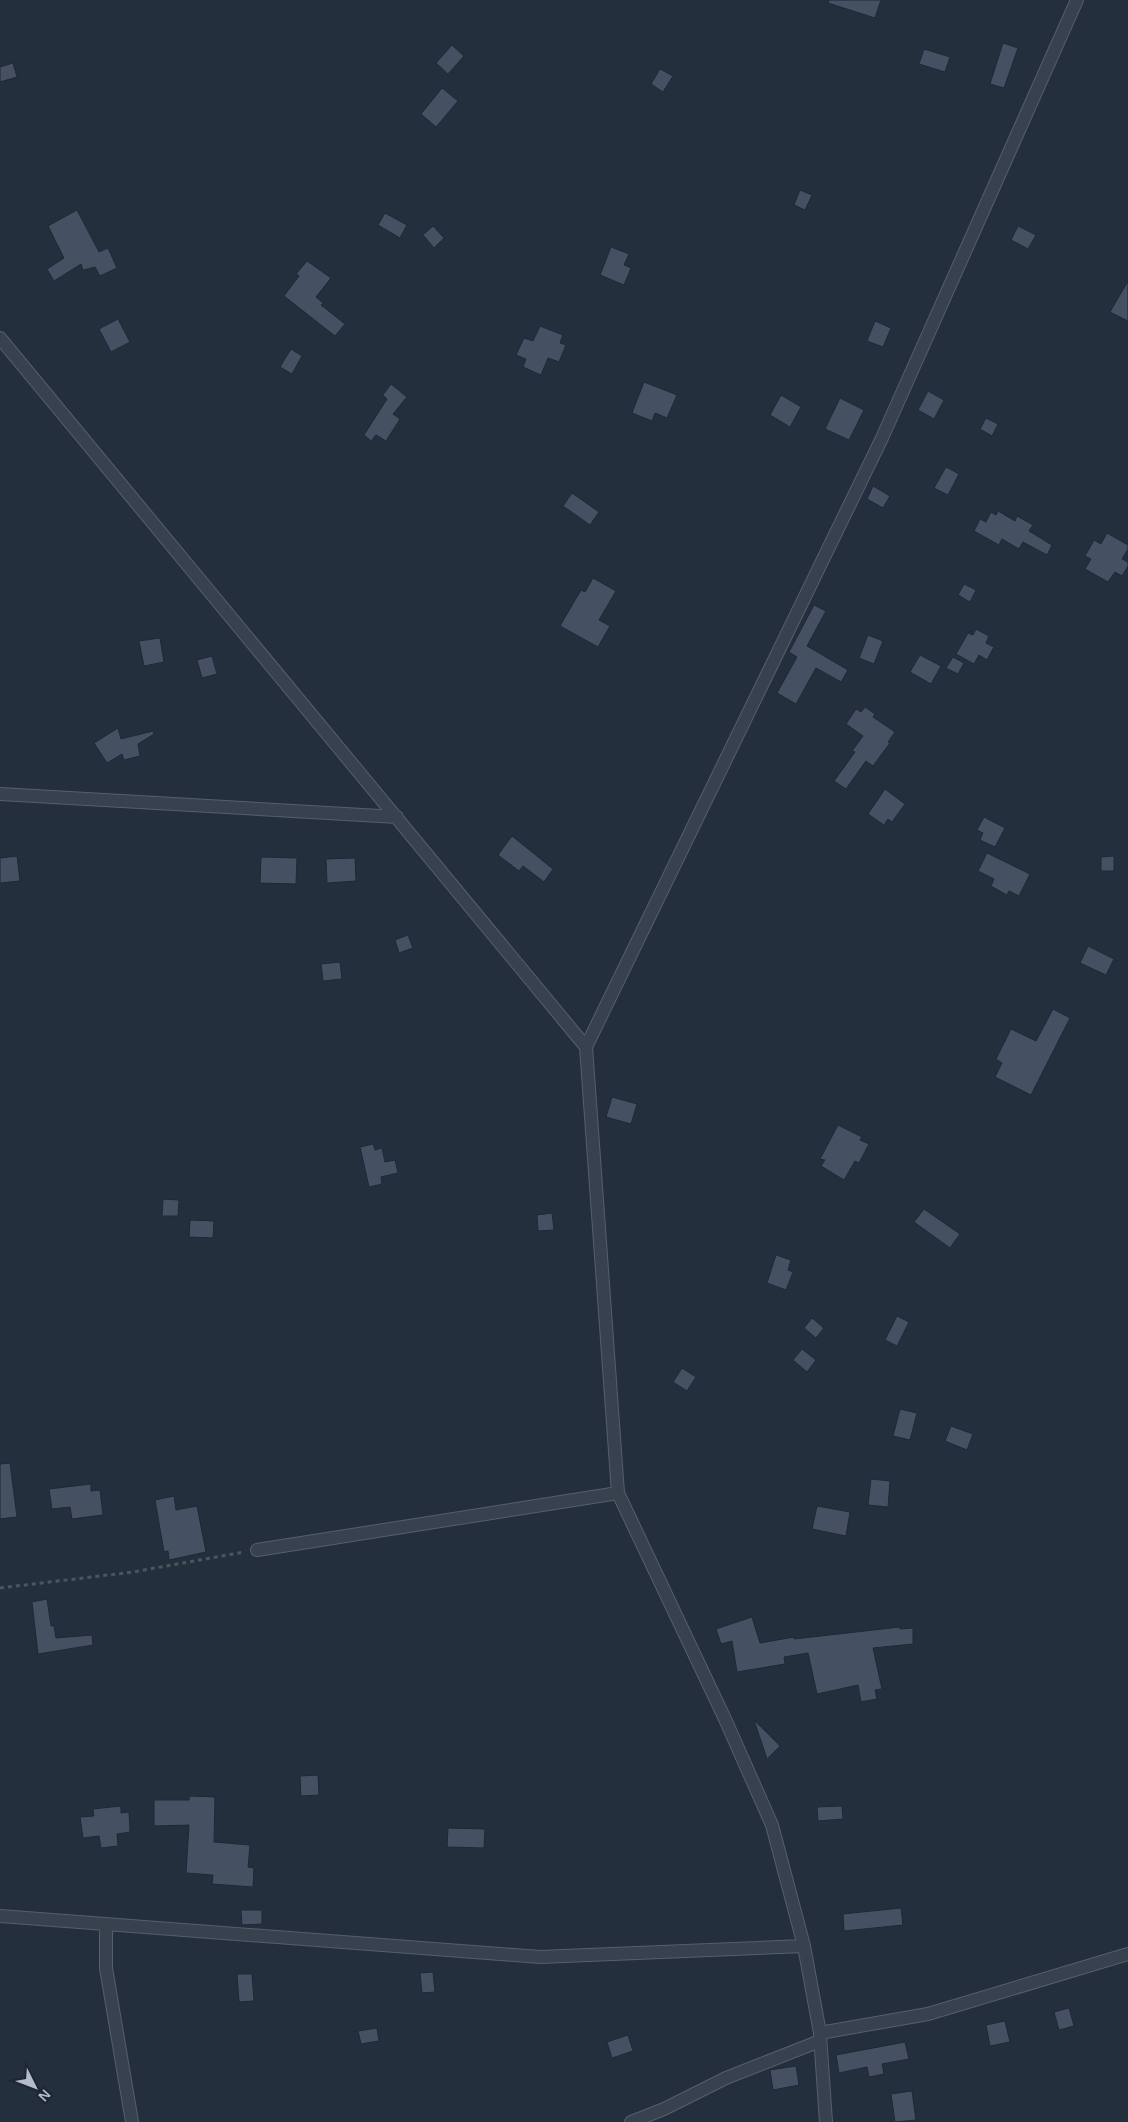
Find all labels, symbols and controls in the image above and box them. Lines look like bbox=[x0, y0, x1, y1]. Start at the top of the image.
north arrow bbox=[10, 2062, 60, 2112]
text: N bbox=[35, 2087, 54, 2105]

